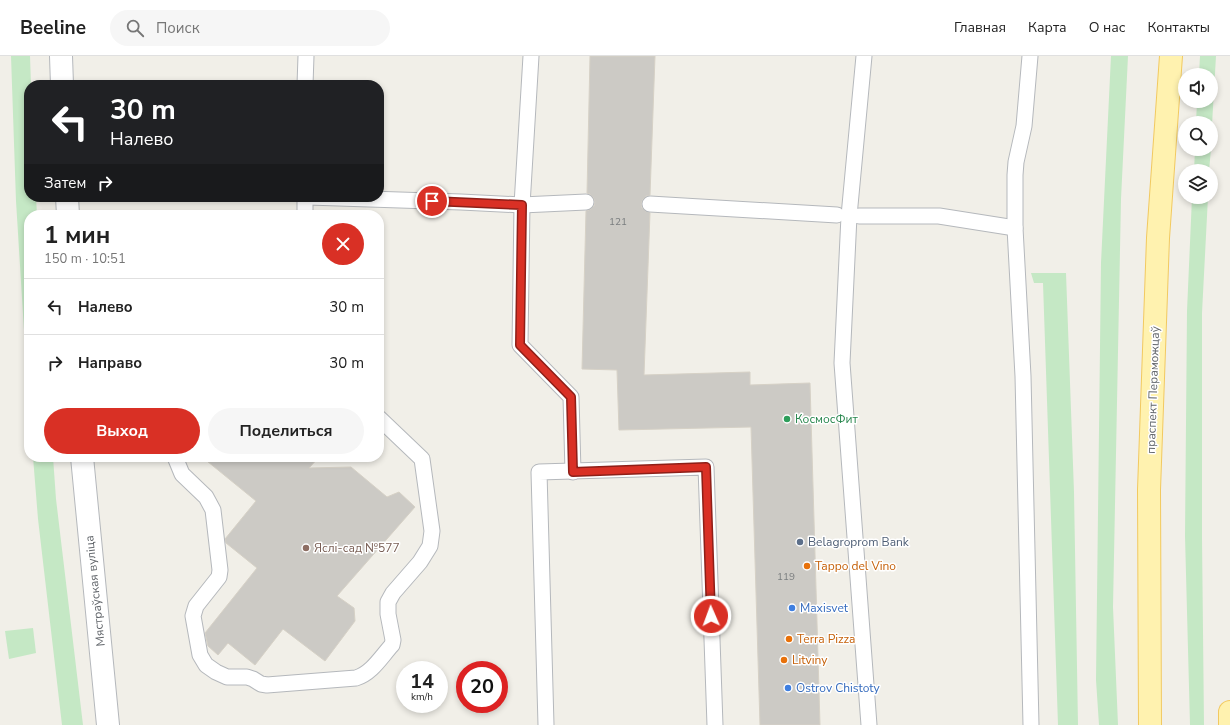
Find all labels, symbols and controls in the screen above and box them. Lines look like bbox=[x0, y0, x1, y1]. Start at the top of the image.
search box bbox=[110, 10, 390, 46]
text: Beeline bbox=[20, 15, 86, 41]
icon: search bbox=[124, 17, 146, 39]
text: Поиск bbox=[156, 18, 200, 38]
text: Главная bbox=[954, 18, 1006, 37]
text: Карта bbox=[1028, 18, 1067, 37]
text: О нас bbox=[1089, 18, 1125, 37]
text: Контакты bbox=[1147, 18, 1210, 37]
map controls bbox=[1178, 68, 1218, 204]
button: sound bbox=[1178, 68, 1218, 108]
text: 30 m bbox=[110, 91, 176, 129]
icon: left bbox=[44, 96, 96, 148]
button: search bbox=[1178, 116, 1218, 156]
text: Налево bbox=[110, 127, 174, 151]
button: layers bbox=[1178, 164, 1218, 204]
icon: right bbox=[94, 172, 116, 194]
text: Затем bbox=[44, 173, 86, 193]
pin bbox=[415, 184, 449, 218]
icon: arrive bbox=[421, 190, 443, 212]
house number: 121 bbox=[609, 215, 627, 229]
text: 1 мин bbox=[44, 219, 110, 251]
button: close bbox=[322, 223, 364, 265]
text: 150 m · 10:51 bbox=[44, 250, 126, 268]
icon: left bbox=[44, 296, 66, 318]
text: Налево bbox=[78, 297, 133, 317]
text: 30 m bbox=[329, 297, 364, 317]
street label: праспект Пераможцаў bbox=[1143, 325, 1163, 454]
icon: right bbox=[44, 352, 66, 374]
text: Направо bbox=[78, 353, 142, 373]
text: 30 m bbox=[329, 353, 364, 373]
button: Выход bbox=[44, 408, 200, 454]
button: Поделиться bbox=[208, 408, 364, 454]
place label: КосмосФит bbox=[795, 411, 859, 427]
marker: КосмосФит bbox=[782, 414, 792, 424]
place label: Belagroprom Bank bbox=[808, 534, 910, 550]
street label: Мястраўская вуліца bbox=[81, 535, 109, 647]
marker: Belagroprom Bank bbox=[795, 537, 805, 547]
place label: Яслі-сад №577 bbox=[314, 540, 400, 556]
marker: Яслі-сад №577 bbox=[301, 543, 311, 553]
place label: Tappo del Vino bbox=[815, 558, 896, 574]
marker: Tappo del Vino bbox=[802, 561, 812, 571]
house number: 119 bbox=[777, 570, 795, 584]
position arrow bbox=[690, 595, 732, 637]
place label: Maxisvet bbox=[800, 600, 849, 616]
marker: Maxisvet bbox=[787, 603, 797, 613]
place label: Terra Pizza bbox=[797, 631, 855, 647]
marker: Terra Pizza bbox=[784, 634, 794, 644]
place label: Litviny bbox=[792, 652, 828, 668]
marker: Litviny bbox=[779, 655, 789, 665]
speed limit sign: 20 bbox=[456, 661, 508, 713]
text: 14 bbox=[410, 668, 434, 695]
place label: Ostrov Chistoty bbox=[796, 680, 881, 696]
marker: Ostrov Chistoty bbox=[783, 683, 793, 693]
text: km/h bbox=[411, 690, 433, 704]

